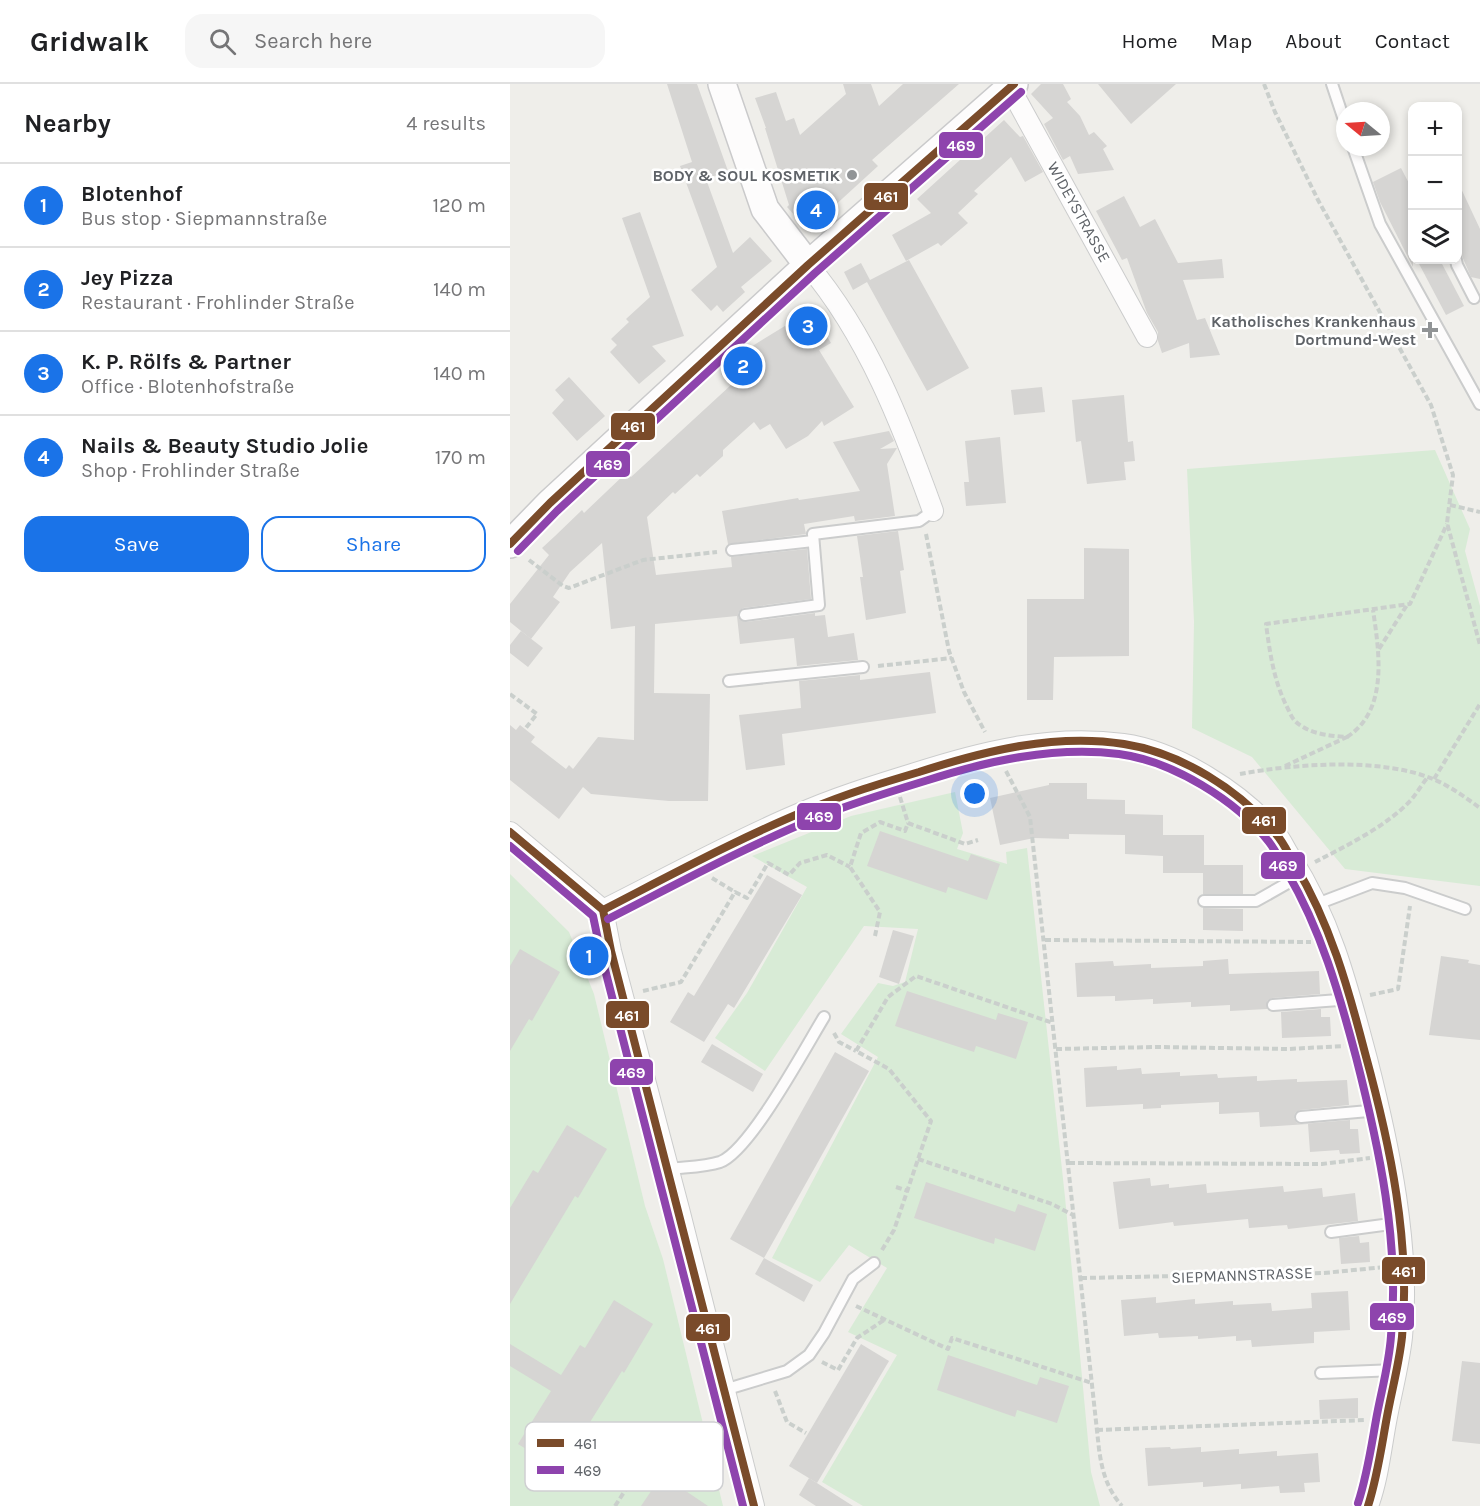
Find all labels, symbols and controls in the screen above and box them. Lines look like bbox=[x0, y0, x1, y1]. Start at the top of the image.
search box bbox=[185, 14, 605, 68]
text: Gridwalk bbox=[30, 25, 149, 58]
icon: search bbox=[206, 25, 239, 58]
text: Search here bbox=[254, 28, 372, 54]
text: Home bbox=[1122, 29, 1178, 53]
text: Map bbox=[1211, 29, 1252, 53]
text: About bbox=[1285, 29, 1342, 53]
text: Contact bbox=[1375, 29, 1450, 53]
north arrow bbox=[1336, 102, 1390, 156]
map controls bbox=[1408, 102, 1462, 264]
button: + bbox=[1408, 102, 1462, 156]
text: Nearby bbox=[24, 108, 111, 139]
text: 4 results bbox=[406, 112, 486, 135]
line badge: 469 bbox=[938, 131, 984, 159]
text: 469 bbox=[947, 136, 976, 155]
button: − bbox=[1408, 156, 1462, 210]
street label: WIDEYSTRASSE bbox=[1044, 159, 1114, 265]
place label: BODY & SOUL KOSMETIK bbox=[652, 166, 841, 185]
marker: BODY & SOUL KOSMETIK bbox=[845, 168, 859, 182]
text: Blotenhof bbox=[81, 181, 183, 207]
line badge: 461 bbox=[863, 182, 909, 211]
text: 461 bbox=[874, 187, 898, 206]
pin: 4 bbox=[796, 188, 836, 232]
text: 1 bbox=[40, 194, 47, 217]
text: 120 m bbox=[432, 194, 486, 217]
text: Bus stop · Siepmannstraße bbox=[81, 207, 327, 230]
button: layers bbox=[1408, 210, 1462, 264]
text: Jey Pizza bbox=[81, 265, 174, 291]
text: 2 bbox=[37, 278, 50, 301]
text: 140 m bbox=[433, 278, 486, 301]
text: Restaurant · Frohlinder Straße bbox=[81, 291, 354, 314]
pin: 3 bbox=[788, 304, 828, 348]
place label: Katholisches Krankenhaus Dortmund-West bbox=[1211, 312, 1416, 349]
marker: Katholisches Krankenhaus Dortmund-West bbox=[1421, 321, 1439, 339]
pin: 2 bbox=[724, 344, 762, 388]
text: K. P. Rölfs & Partner bbox=[81, 349, 291, 375]
text: 3 bbox=[37, 362, 50, 385]
text: 140 m bbox=[433, 362, 486, 385]
text: Office · Blotenhofstraße bbox=[81, 375, 294, 398]
line badge: 461 bbox=[610, 412, 656, 441]
text: 461 bbox=[621, 417, 645, 436]
text: Nails & Beauty Studio Jolie bbox=[81, 433, 368, 459]
text: 4 bbox=[38, 446, 49, 469]
text: 170 m bbox=[435, 446, 486, 469]
line badge: 469 bbox=[585, 450, 631, 478]
text: 469 bbox=[594, 455, 623, 474]
text: Shop · Frohlinder Straße bbox=[81, 459, 300, 482]
button: Save bbox=[24, 516, 249, 572]
button: Share bbox=[261, 516, 486, 572]
your location bbox=[960, 779, 989, 808]
line badge: 469 bbox=[796, 802, 842, 831]
line badge: 461 bbox=[1241, 806, 1287, 835]
text: 469 bbox=[805, 807, 834, 826]
text: 461 bbox=[1252, 811, 1276, 830]
line badge: 469 bbox=[1260, 851, 1306, 880]
text: 469 bbox=[1269, 856, 1298, 875]
pin: 1 bbox=[570, 934, 608, 978]
line badge: 461 bbox=[605, 1000, 650, 1029]
text: 461 bbox=[615, 1006, 639, 1025]
line badge: 469 bbox=[609, 1058, 654, 1086]
text: 469 bbox=[617, 1063, 646, 1082]
line badge: 461 bbox=[1381, 1256, 1426, 1285]
text: 461 bbox=[1392, 1262, 1416, 1281]
street label: SIEPMANNSTRASSE bbox=[1171, 1263, 1313, 1287]
line badge: 469 bbox=[1369, 1302, 1415, 1331]
text: 469 bbox=[1378, 1308, 1407, 1327]
line badge: 461 bbox=[685, 1313, 731, 1342]
text: 461 bbox=[696, 1319, 720, 1338]
legend bbox=[525, 1422, 723, 1491]
text: 461 bbox=[574, 1434, 597, 1453]
text: 469 bbox=[574, 1461, 601, 1480]

